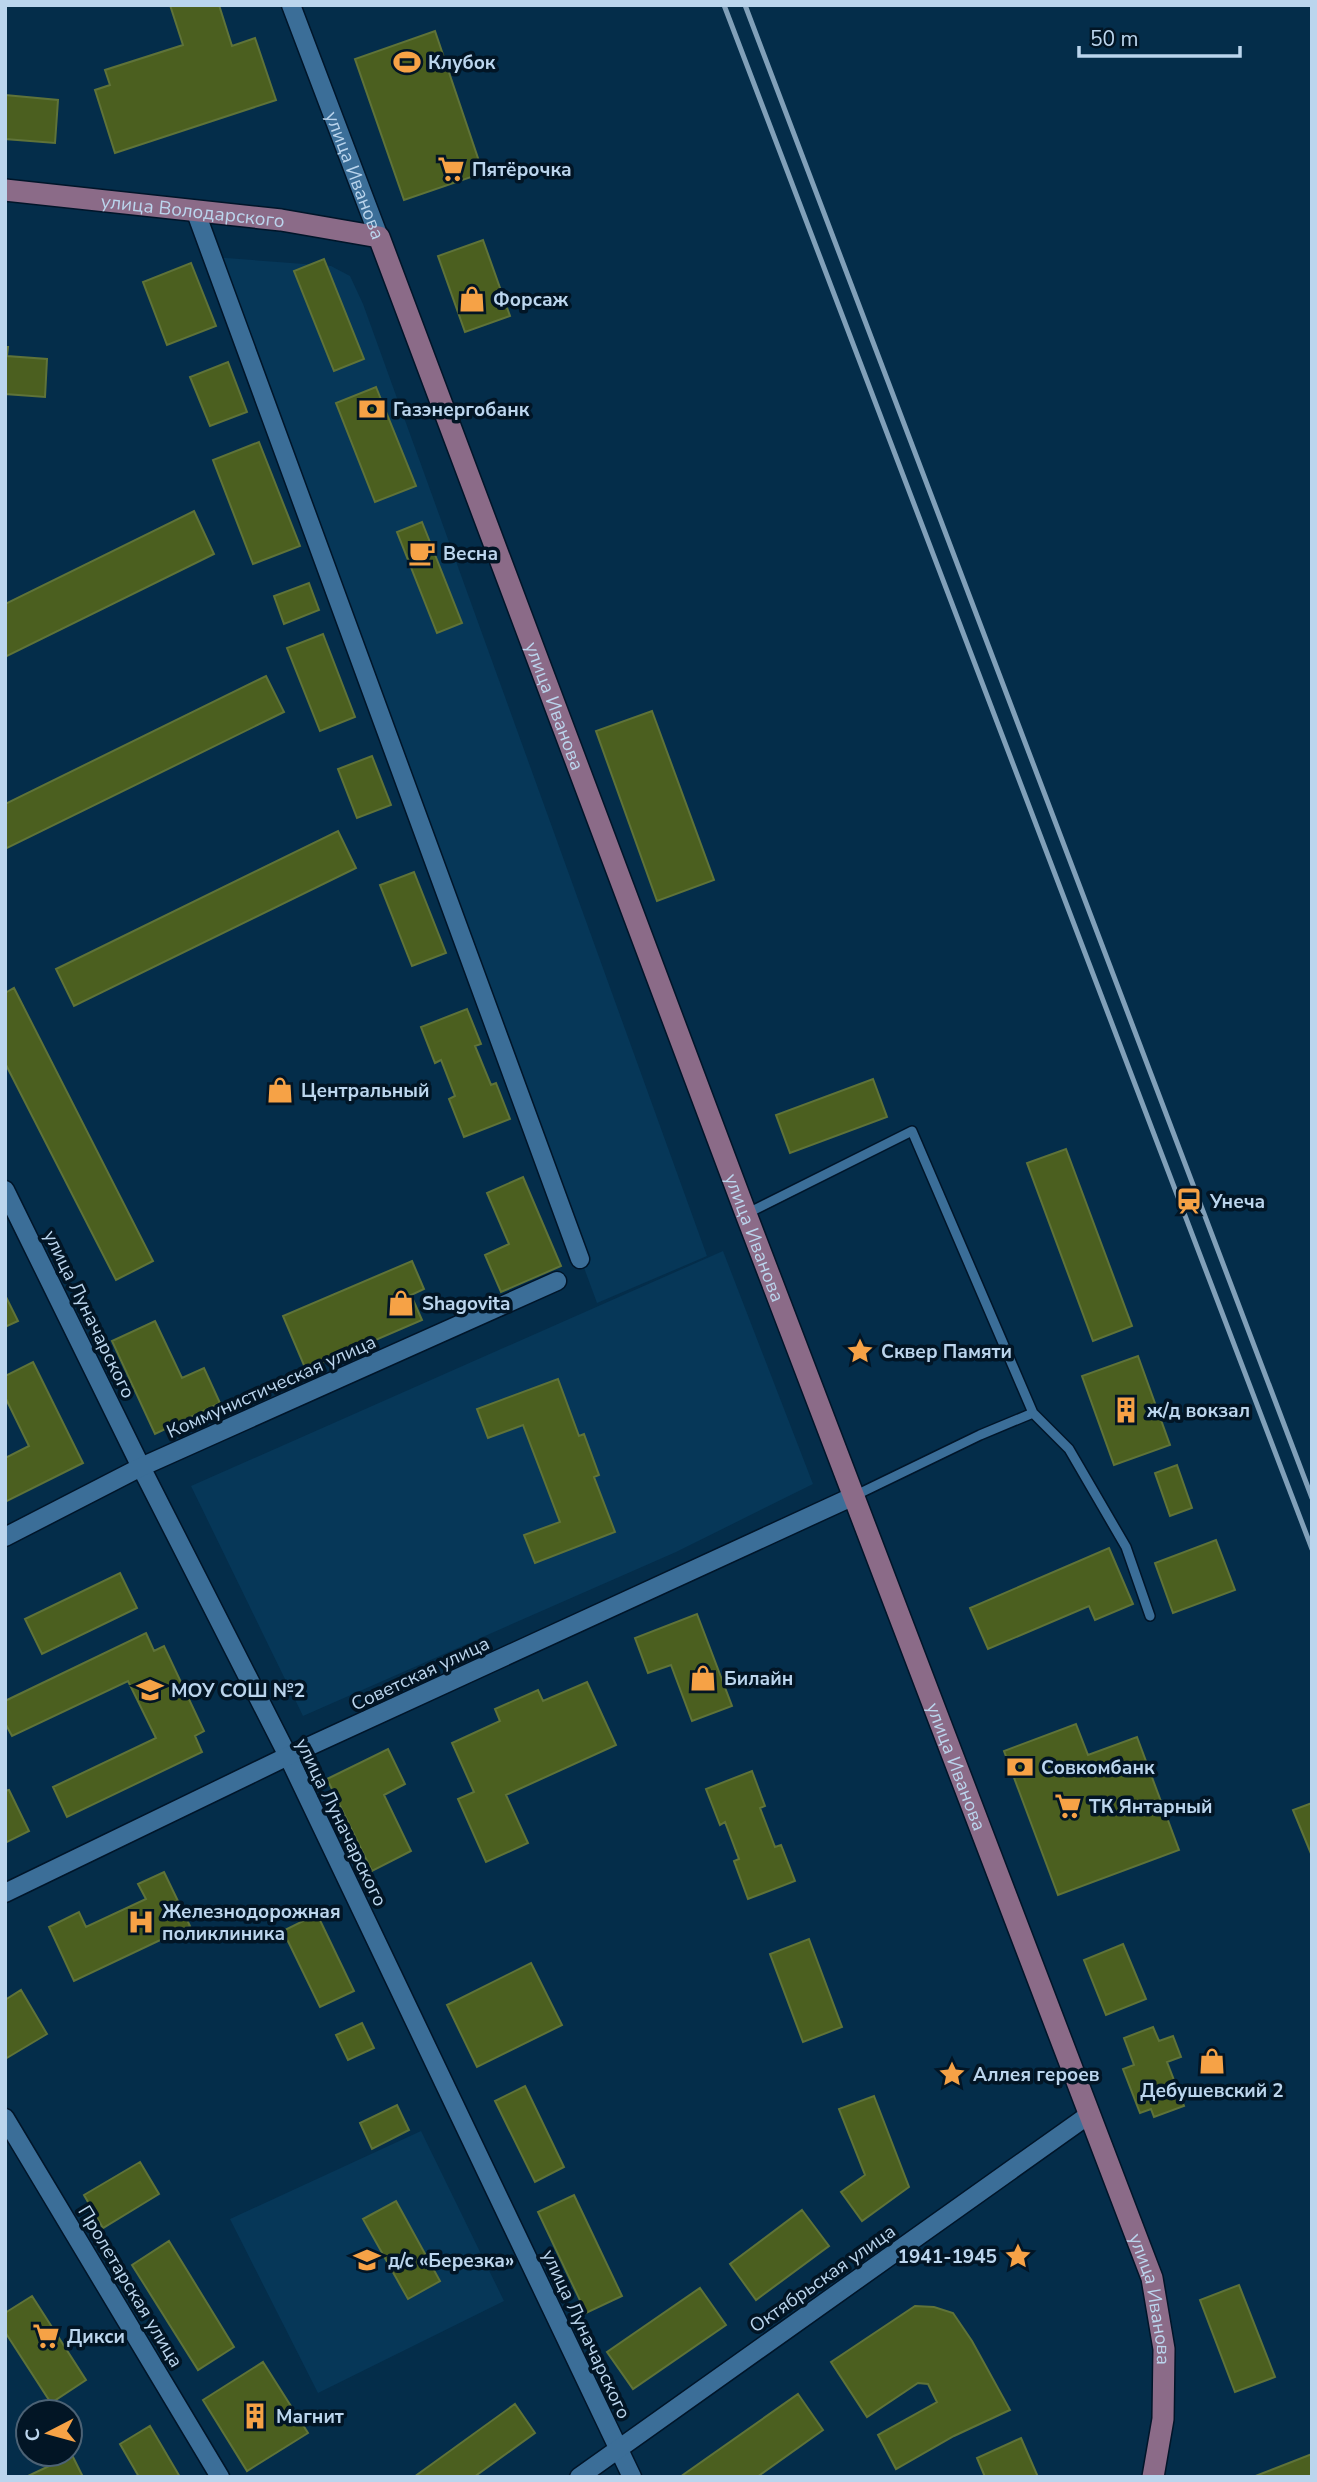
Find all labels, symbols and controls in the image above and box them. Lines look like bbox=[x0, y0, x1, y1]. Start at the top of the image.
scale bar bbox=[1079, 14, 1240, 58]
text: 50 m bbox=[1090, 25, 1139, 53]
sports icon: Клубок bbox=[392, 47, 422, 77]
place label: Клубок bbox=[428, 50, 496, 76]
street label: улица Иванова bbox=[318, 108, 391, 243]
supermarket icon: Пятёрочка bbox=[436, 154, 466, 184]
place label: Пятёрочка bbox=[472, 157, 572, 183]
street label: улица Володарского bbox=[100, 189, 286, 234]
shop icon: Форсаж bbox=[457, 284, 487, 314]
place label: Форсаж bbox=[493, 287, 569, 313]
bank icon: Газэнергобанк bbox=[357, 394, 387, 424]
place label: Газэнергобанк bbox=[393, 397, 530, 423]
cafe icon: Весна bbox=[407, 538, 437, 568]
place label: Весна bbox=[443, 541, 498, 567]
street label: улица Иванова bbox=[518, 638, 590, 774]
shop icon: Центральный bbox=[265, 1075, 295, 1105]
place label: Центральный bbox=[301, 1078, 429, 1104]
street label: улица Иванова bbox=[718, 1170, 790, 1306]
station icon: Унеча bbox=[1174, 1186, 1204, 1216]
place label: Унеча bbox=[1209, 1189, 1265, 1215]
street label: улица Луначарского bbox=[37, 1226, 141, 1403]
shop icon: Shagovita bbox=[386, 1288, 416, 1318]
place label: Shagovita bbox=[422, 1291, 510, 1317]
street label: Коммунистическая улица bbox=[163, 1329, 380, 1445]
place icon: Сквер Памяти bbox=[845, 1336, 875, 1366]
place label: Сквер Памяти bbox=[881, 1339, 1012, 1365]
building icon: ж/д вокзал bbox=[1111, 1395, 1141, 1425]
place label: ж/д вокзал bbox=[1146, 1398, 1250, 1424]
street label: Советская улица bbox=[347, 1630, 494, 1717]
shop icon: Билайн bbox=[688, 1663, 718, 1693]
place label: Билайн bbox=[724, 1666, 793, 1692]
school or university icon: МОУ СОШ №2 bbox=[135, 1675, 165, 1705]
place label: МОУ СОШ №2 bbox=[171, 1678, 305, 1704]
street label: улица Иванова bbox=[920, 1699, 992, 1835]
street label: улица Луначарского bbox=[289, 1734, 393, 1911]
bank icon: Совкомбанк bbox=[1005, 1752, 1035, 1782]
place label: Совкомбанк bbox=[1041, 1755, 1155, 1781]
supermarket icon: ТК Янтарный bbox=[1053, 1791, 1083, 1821]
place label: ТК Янтарный bbox=[1089, 1794, 1212, 1820]
place label: Железнодорожная поликлиника bbox=[162, 1899, 341, 1947]
hospital icon: Железнодорожная поликлиника bbox=[126, 1907, 156, 1937]
shop icon: Дебушевский 2 bbox=[1197, 2046, 1227, 2076]
place icon: Аллея героев bbox=[937, 2059, 967, 2089]
place label: Аллея героев bbox=[973, 2062, 1100, 2088]
place label: Дебушевский 2 bbox=[1140, 2078, 1284, 2104]
street label: Пролетарская улица bbox=[71, 2201, 189, 2372]
street label: Октябрьская улица bbox=[744, 2219, 901, 2339]
street label: улица Иванова bbox=[1122, 2230, 1176, 2365]
place icon: 1941-1945 bbox=[1003, 2241, 1033, 2271]
place label: 1941-1945 bbox=[898, 2244, 997, 2270]
school or university icon: д/с «Березка» bbox=[352, 2245, 382, 2275]
street label: улица Луначарского bbox=[535, 2246, 637, 2423]
place label: д/с «Березка» bbox=[388, 2248, 514, 2274]
supermarket icon: Дикси bbox=[31, 2321, 61, 2351]
place label: Дикси bbox=[67, 2324, 125, 2350]
north arrow bbox=[14, 2398, 84, 2468]
building icon: Магнит bbox=[240, 2401, 270, 2431]
place label: Магнит bbox=[276, 2404, 344, 2430]
text: С bbox=[19, 2427, 47, 2442]

